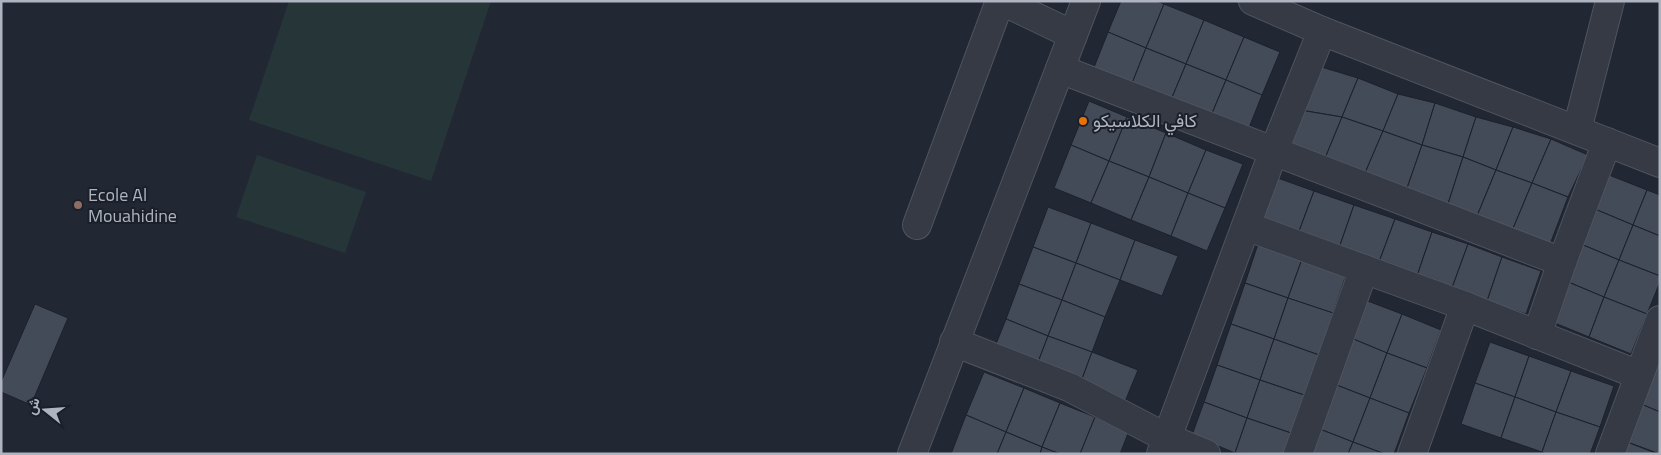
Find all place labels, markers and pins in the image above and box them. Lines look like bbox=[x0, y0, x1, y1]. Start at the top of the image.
place label: كافي الكلاسيكو bbox=[1093, 107, 1197, 136]
marker: كافي الكلاسيكو bbox=[1077, 115, 1089, 127]
place label: Ecole Al Mouahidine bbox=[88, 181, 177, 229]
marker: Ecole Al Mouahidine bbox=[72, 199, 84, 211]

